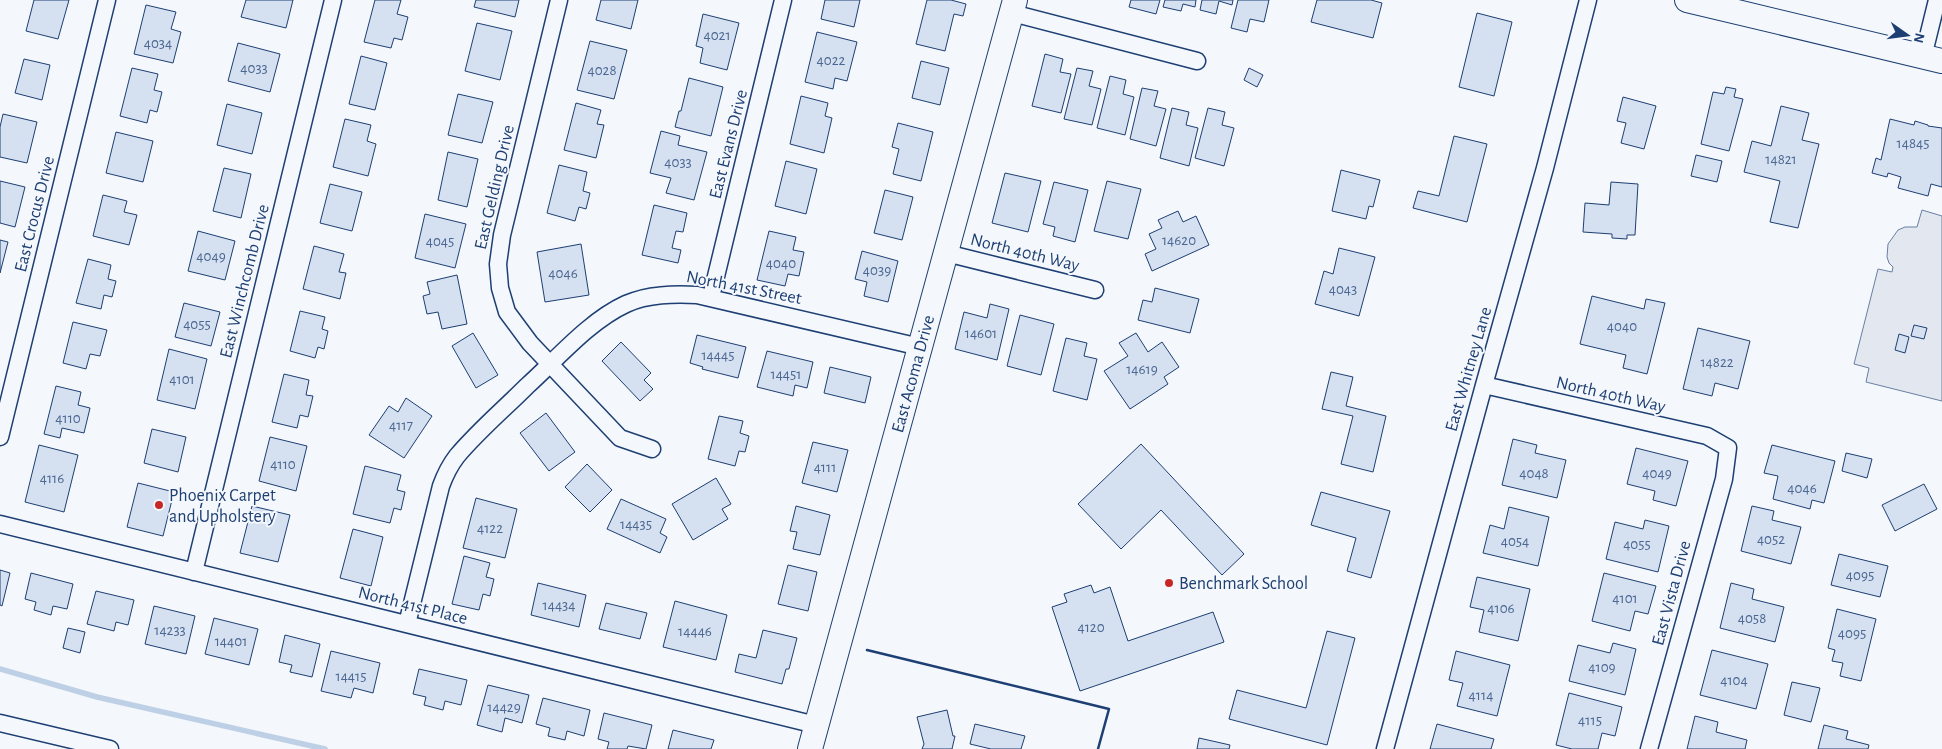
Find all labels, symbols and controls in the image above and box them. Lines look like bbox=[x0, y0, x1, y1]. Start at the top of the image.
north arrow bbox=[1882, 10, 1932, 60]
house number: 4021 bbox=[703, 28, 731, 43]
text: N bbox=[1911, 31, 1927, 44]
house number: 4034 bbox=[144, 36, 172, 51]
house number: 4022 bbox=[817, 53, 846, 68]
house number: 4033 bbox=[240, 61, 268, 76]
house number: 4028 bbox=[587, 63, 617, 78]
street label: East Evans Drive bbox=[707, 88, 751, 201]
street label: East Gelding Drive bbox=[472, 123, 518, 251]
house number: 14845 bbox=[1897, 136, 1929, 151]
house number: 14821 bbox=[1765, 152, 1797, 167]
street label: East Crocus Drive bbox=[12, 154, 58, 274]
house number: 4033 bbox=[664, 155, 692, 170]
street label: East Winchcomb Drive bbox=[217, 203, 273, 360]
street label: North 40th Way bbox=[968, 231, 1081, 275]
house number: 14620 bbox=[1162, 233, 1196, 248]
house number: 4045 bbox=[426, 234, 454, 249]
house number: 4049 bbox=[196, 249, 226, 264]
house number: 4040 bbox=[766, 256, 796, 271]
house number: 4039 bbox=[863, 263, 891, 278]
house number: 4046 bbox=[548, 266, 578, 281]
street label: North 41st Street bbox=[685, 268, 803, 308]
house number: 4043 bbox=[1329, 282, 1357, 297]
street label: East Whitney Lane bbox=[1443, 305, 1495, 434]
street label: East Acoma Drive bbox=[889, 313, 938, 435]
house number: 4055 bbox=[183, 317, 211, 332]
house number: 4040 bbox=[1607, 319, 1637, 334]
house number: 14601 bbox=[965, 326, 997, 341]
house number: 14445 bbox=[701, 348, 735, 363]
house number: 14822 bbox=[1700, 355, 1734, 370]
house number: 14619 bbox=[1126, 362, 1158, 377]
house number: 14451 bbox=[770, 367, 802, 382]
house number: 4101 bbox=[169, 372, 195, 387]
street label: North 40th Way bbox=[1554, 374, 1667, 416]
house number: 4110 bbox=[55, 411, 81, 426]
house number: 4117 bbox=[389, 418, 413, 433]
house number: 4110 bbox=[270, 457, 296, 472]
house number: 4111 bbox=[814, 460, 836, 475]
house number: 4048 bbox=[1519, 466, 1549, 481]
house number: 4049 bbox=[1642, 466, 1672, 481]
house number: 4116 bbox=[40, 471, 64, 486]
house number: 4046 bbox=[1787, 481, 1817, 496]
place label: Phoenix Carpet and Upholstery bbox=[169, 487, 276, 526]
marker: Phoenix Carpet and Upholstery bbox=[153, 499, 165, 511]
house number: 14435 bbox=[620, 517, 652, 532]
house number: 4122 bbox=[477, 521, 503, 536]
house number: 4052 bbox=[1757, 532, 1785, 547]
house number: 4054 bbox=[1501, 534, 1529, 549]
house number: 4055 bbox=[1623, 537, 1651, 552]
street label: East Vista Drive bbox=[1649, 539, 1695, 648]
house number: 4095 bbox=[1846, 568, 1874, 583]
place label: Benchmark School bbox=[1179, 575, 1308, 593]
marker: Benchmark School bbox=[1163, 577, 1175, 589]
street label: North 41st Place bbox=[356, 584, 469, 628]
house number: 4101 bbox=[1612, 591, 1638, 606]
house number: 14434 bbox=[543, 598, 576, 613]
house number: 4106 bbox=[1487, 601, 1515, 616]
house number: 4058 bbox=[1738, 611, 1766, 626]
house number: 4120 bbox=[1077, 620, 1105, 635]
house number: 14233 bbox=[154, 623, 186, 638]
house number: 14446 bbox=[678, 624, 712, 639]
house number: 4095 bbox=[1838, 626, 1866, 641]
house number: 14401 bbox=[215, 634, 247, 649]
house number: 4109 bbox=[1588, 660, 1616, 675]
house number: 14415 bbox=[335, 669, 367, 684]
house number: 4104 bbox=[1720, 673, 1748, 688]
house number: 4114 bbox=[1469, 688, 1493, 703]
house number: 14429 bbox=[487, 700, 521, 715]
house number: 4115 bbox=[1578, 713, 1602, 728]

